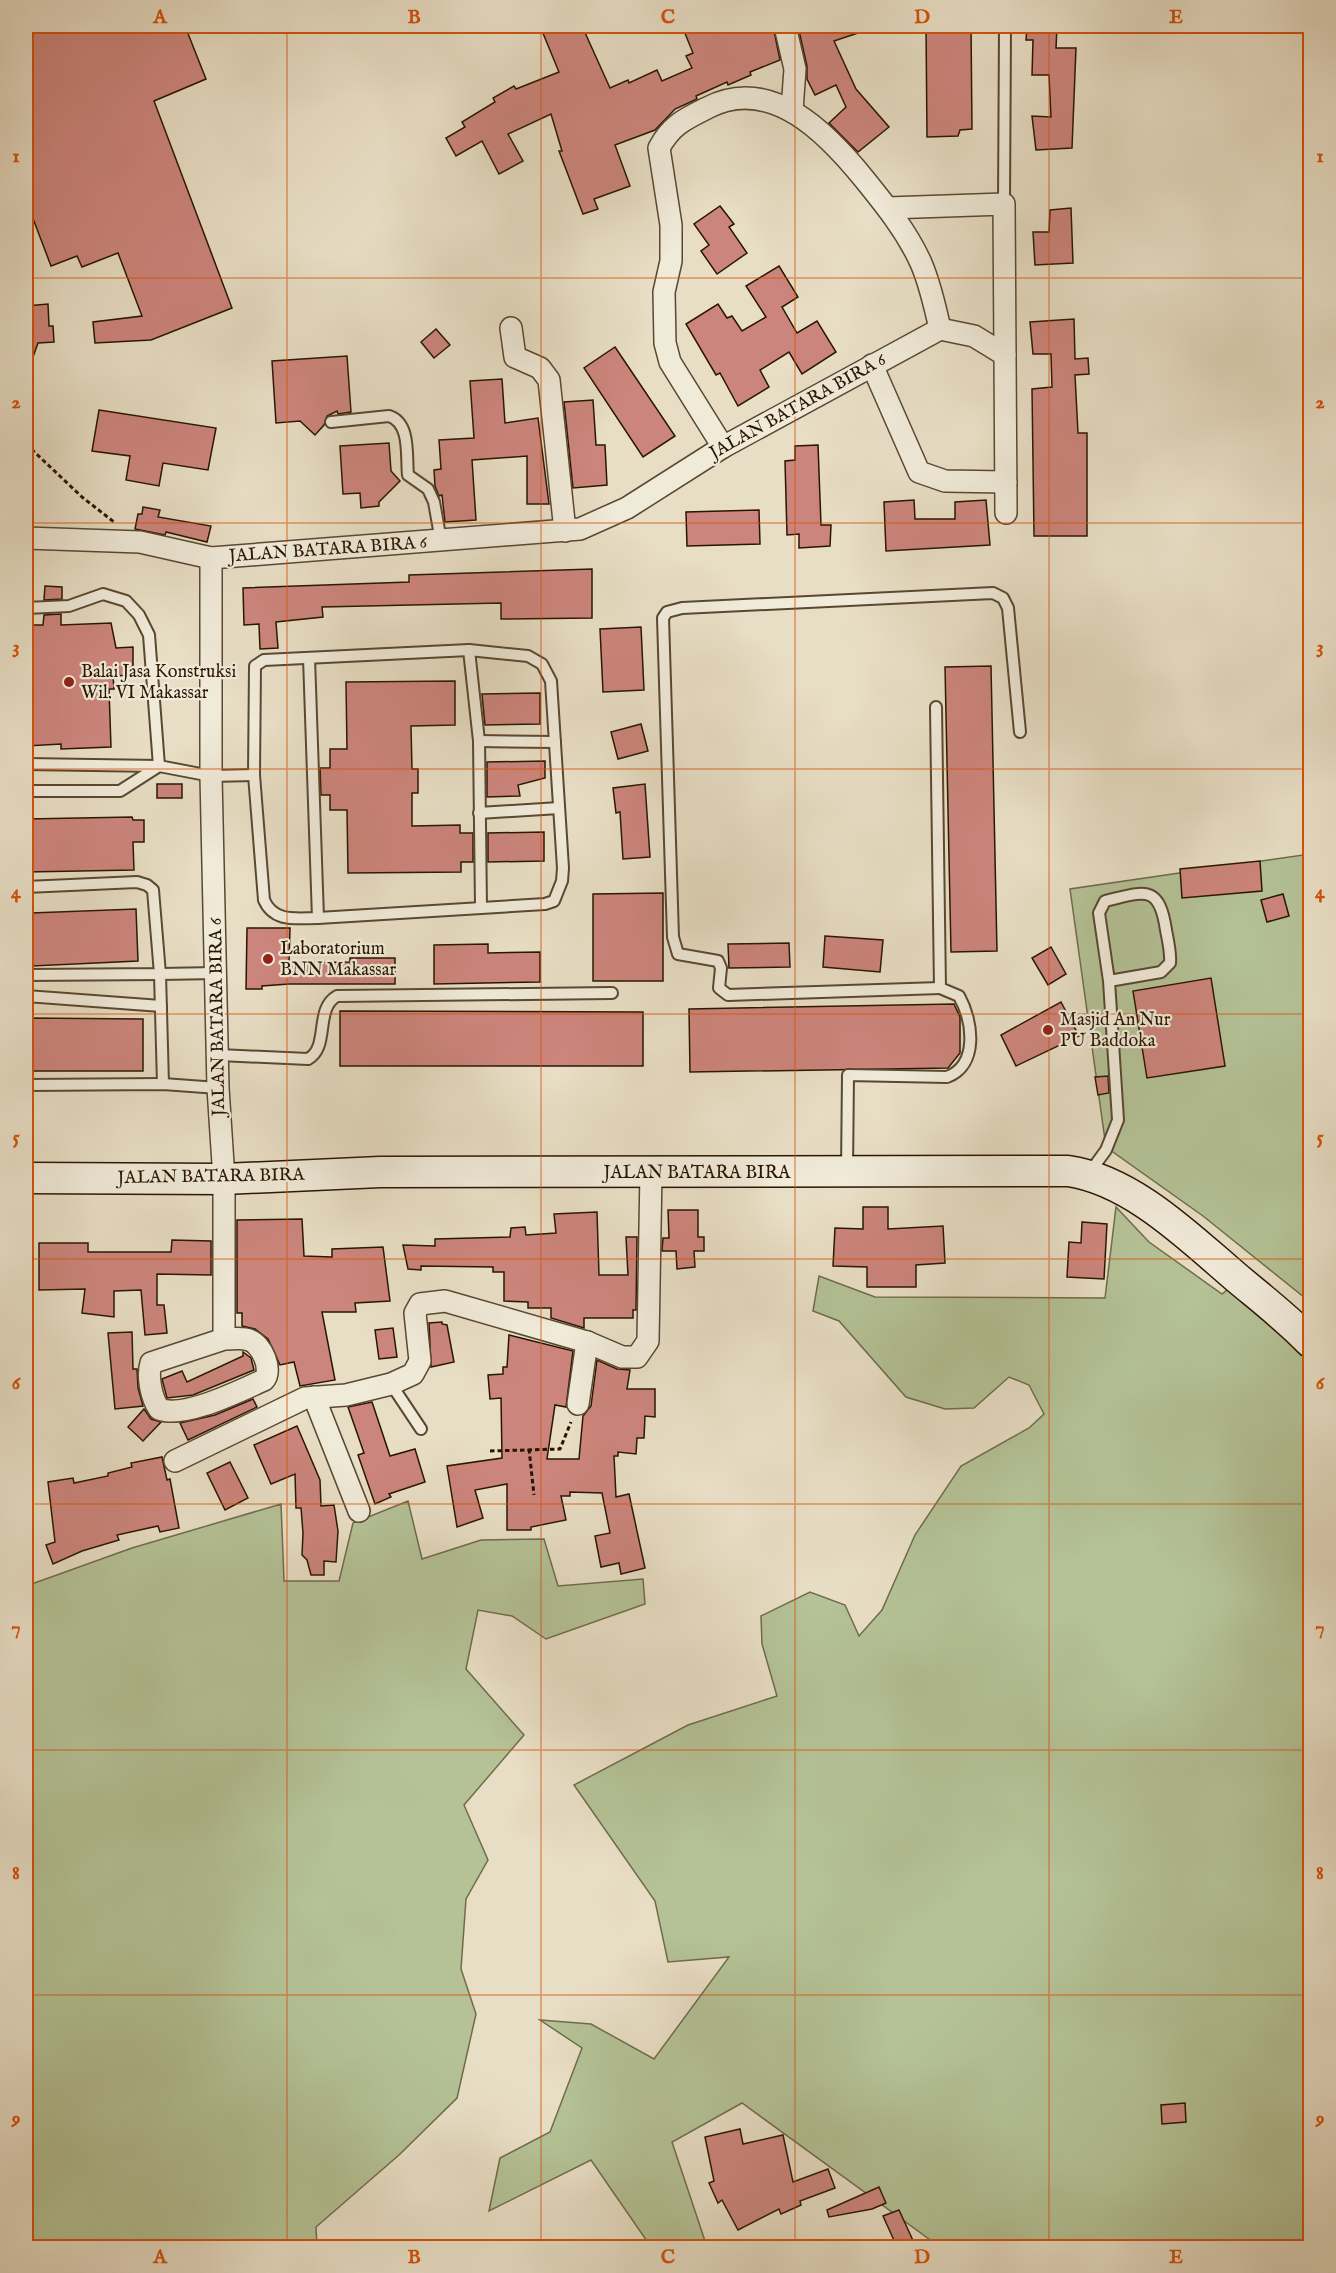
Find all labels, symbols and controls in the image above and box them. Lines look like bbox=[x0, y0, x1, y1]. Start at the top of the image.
text: A bbox=[152, 5, 168, 30]
text: B bbox=[407, 5, 421, 30]
text: C bbox=[661, 5, 675, 30]
text: D bbox=[914, 5, 930, 30]
text: E bbox=[1169, 5, 1183, 30]
text: 1 bbox=[12, 144, 20, 169]
text: 1 bbox=[1316, 144, 1324, 169]
street label: JALAN BATARA BIRA 6 bbox=[704, 349, 891, 466]
text: 2 bbox=[11, 390, 21, 415]
text: 2 bbox=[1315, 390, 1325, 415]
street label: JALAN BATARA BIRA 6 bbox=[226, 532, 428, 569]
text: 3 bbox=[12, 635, 20, 660]
text: 3 bbox=[1316, 635, 1324, 660]
place label: Balai Jasa Konstruksi Wil. VI Makassar bbox=[81, 661, 236, 705]
marker: Balai Jasa Konstruksi Wil. VI Makassar bbox=[62, 675, 76, 689]
text: 4 bbox=[11, 880, 22, 905]
text: 4 bbox=[1315, 880, 1326, 905]
street label: JALAN BATARA BIRA 6 bbox=[205, 917, 231, 1118]
place label: Laboratorium BNN Makassar bbox=[280, 938, 396, 982]
marker: Laboratorium BNN Makassar bbox=[261, 952, 275, 966]
place label: Masjid An Nur PU Baddoka bbox=[1060, 1009, 1171, 1053]
marker: Masjid An Nur PU Baddoka bbox=[1041, 1023, 1055, 1037]
text: 5 bbox=[12, 1125, 20, 1150]
text: 5 bbox=[1316, 1125, 1324, 1150]
street label: JALAN BATARA BIRA bbox=[602, 1162, 791, 1185]
street label: JALAN BATARA BIRA bbox=[115, 1164, 305, 1190]
text: 6 bbox=[12, 1371, 22, 1396]
text: 6 bbox=[1316, 1371, 1326, 1396]
text: 7 bbox=[11, 1616, 21, 1641]
text: 7 bbox=[1315, 1616, 1325, 1641]
text: 8 bbox=[12, 1861, 20, 1886]
text: 8 bbox=[1316, 1861, 1324, 1886]
text: 9 bbox=[11, 2106, 21, 2131]
text: 9 bbox=[1315, 2106, 1325, 2131]
text: A bbox=[152, 2245, 168, 2270]
text: B bbox=[407, 2245, 421, 2270]
text: C bbox=[661, 2245, 675, 2270]
text: D bbox=[914, 2245, 930, 2270]
text: E bbox=[1169, 2245, 1183, 2270]

